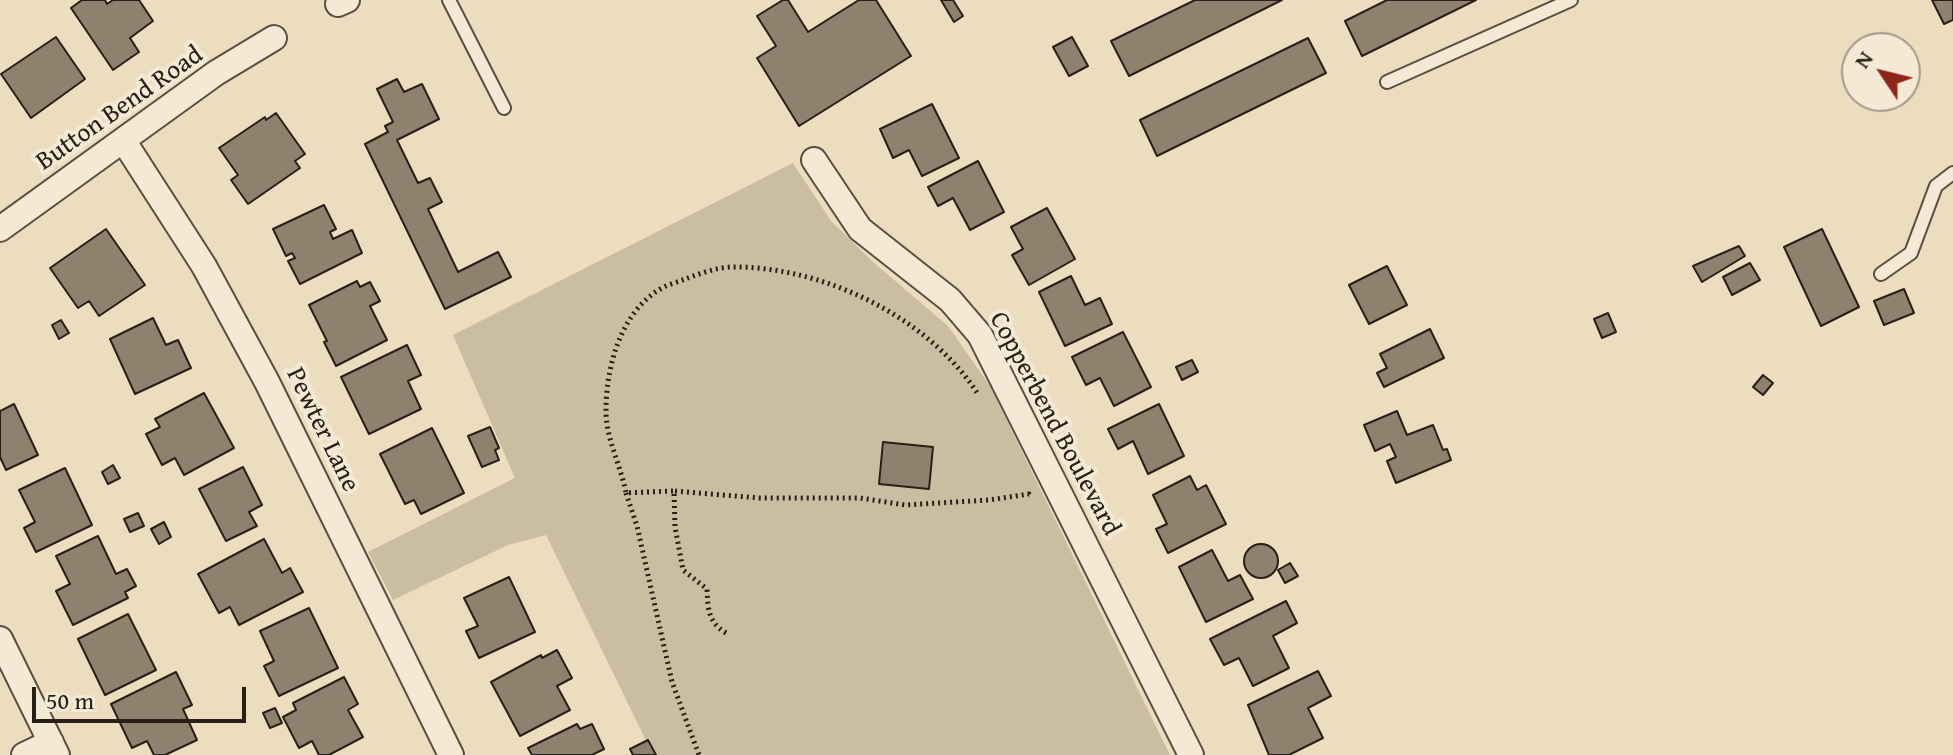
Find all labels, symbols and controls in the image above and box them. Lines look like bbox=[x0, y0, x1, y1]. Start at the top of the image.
north arrow bbox=[1841, 32, 1921, 112]
street label: Button Bend Road bbox=[31, 40, 209, 178]
text: N bbox=[1846, 44, 1880, 75]
street label: Copperbend Boulevard bbox=[982, 307, 1126, 541]
street label: Pewter Lane bbox=[279, 363, 365, 497]
scale bar bbox=[36, 671, 250, 721]
text: 50 m bbox=[46, 683, 94, 718]

